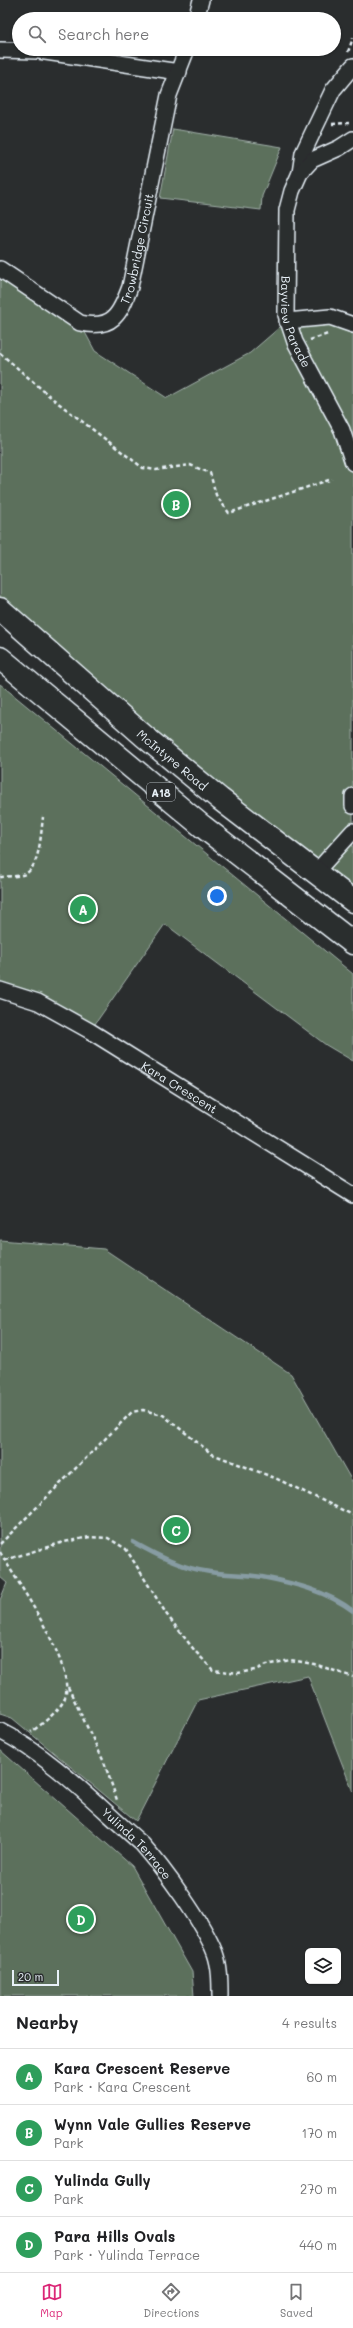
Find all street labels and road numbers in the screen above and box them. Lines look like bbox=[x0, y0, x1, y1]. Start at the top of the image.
street label: Trowbridge Circuit bbox=[116, 192, 157, 307]
street label: Bayview Parade bbox=[278, 276, 315, 370]
street label: McIntyre Road bbox=[134, 726, 212, 794]
road number: A18 bbox=[147, 783, 175, 801]
street label: Kara Crescent bbox=[139, 1057, 221, 1117]
street label: Yulinda Terrace bbox=[98, 1804, 175, 1883]

